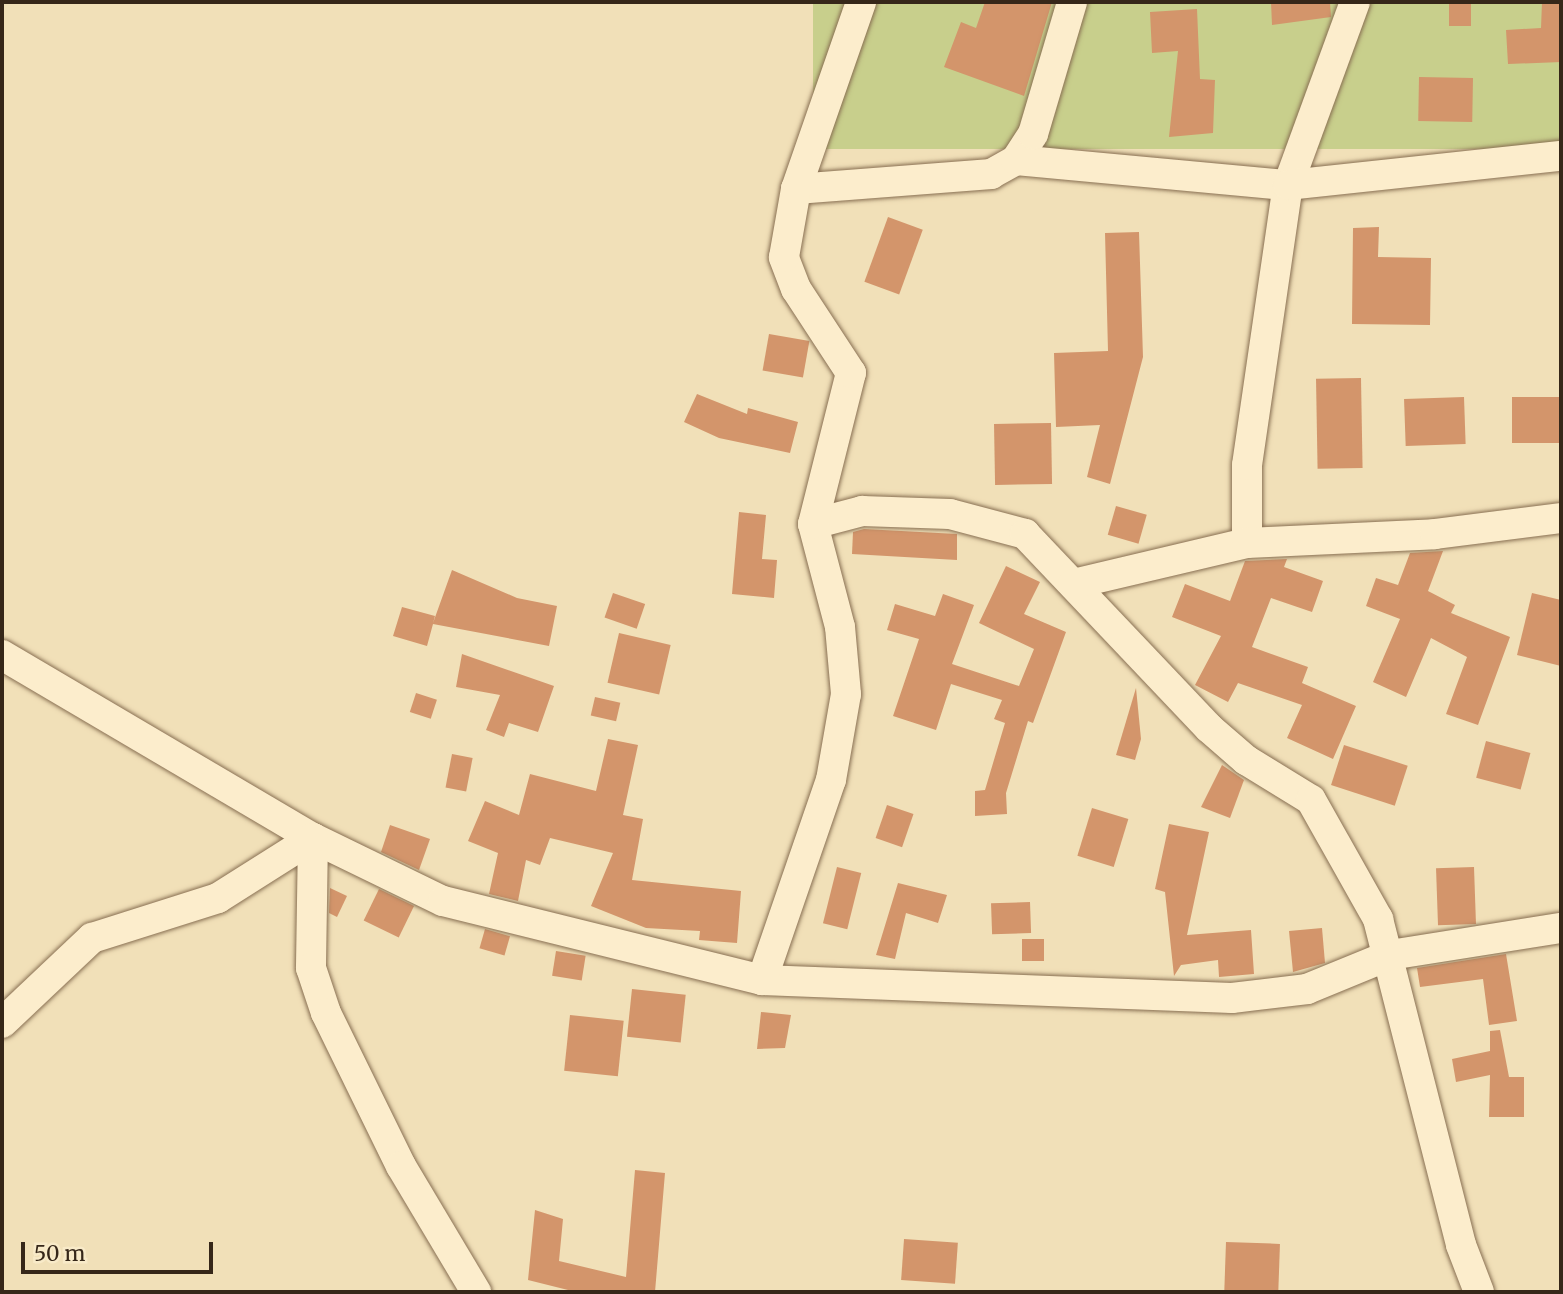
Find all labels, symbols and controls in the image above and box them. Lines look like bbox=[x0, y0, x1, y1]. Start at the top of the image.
scale bar bbox=[24, 1228, 217, 1272]
text: 50 m bbox=[34, 1240, 85, 1267]

